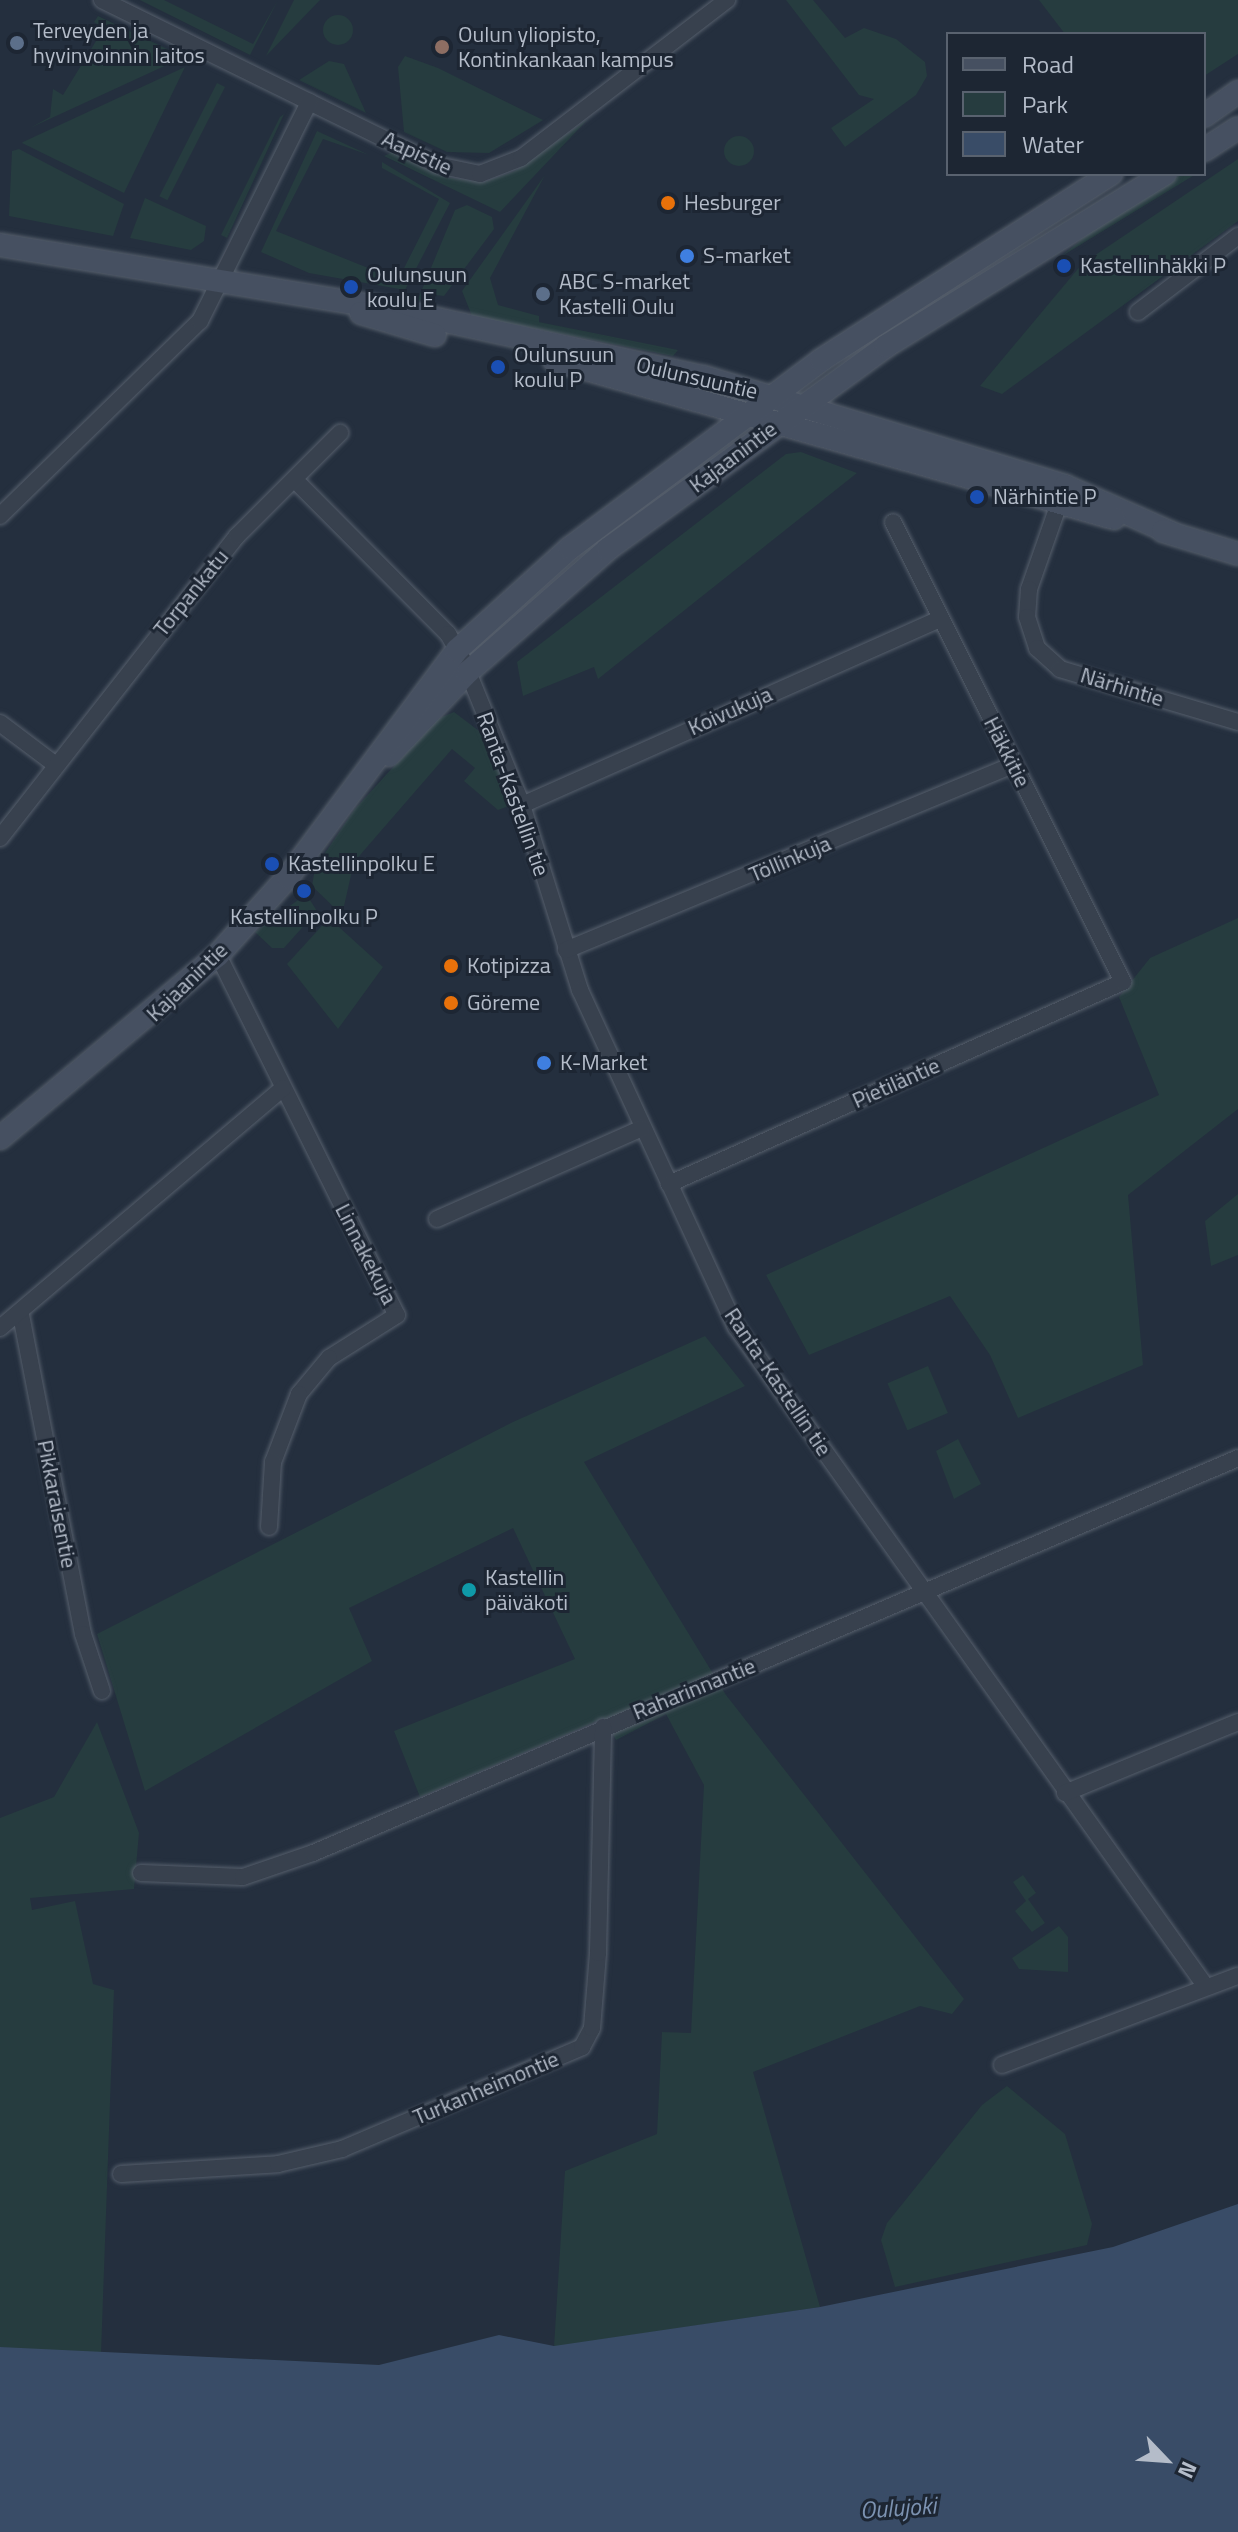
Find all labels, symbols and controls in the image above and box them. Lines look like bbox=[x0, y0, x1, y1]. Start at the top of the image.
place label: Terveyden ja hyvinvoinnin laitos bbox=[33, 17, 205, 68]
place label: Oulun yliopisto, Kontinkankaan kampus bbox=[458, 21, 674, 72]
legend bbox=[946, 32, 1206, 176]
marker: Terveyden ja hyvinvoinnin laitos bbox=[8, 34, 26, 52]
marker: Oulun yliopisto, Kontinkankaan kampus bbox=[433, 38, 451, 56]
text: Road bbox=[1022, 46, 1074, 82]
text: Park bbox=[1022, 86, 1068, 122]
street label: Aapistie bbox=[378, 125, 456, 181]
text: Water bbox=[1022, 126, 1084, 162]
place label: Hesburger bbox=[684, 190, 781, 216]
marker: Hesburger bbox=[659, 194, 677, 212]
place label: S-market bbox=[703, 243, 791, 269]
marker: S-market bbox=[678, 247, 696, 265]
place label: Kastellinhäkki P bbox=[1080, 253, 1226, 279]
marker: Kastellinhäkki P bbox=[1055, 257, 1073, 275]
place label: Oulunsuun koulu E bbox=[367, 261, 467, 312]
place label: ABC S-market Kastelli Oulu bbox=[559, 268, 690, 320]
marker: Oulunsuun koulu E bbox=[342, 278, 360, 296]
marker: ABC S-market Kastelli Oulu bbox=[534, 285, 552, 303]
place label: Oulunsuun koulu P bbox=[514, 341, 614, 392]
street label: Oulunsuuntie bbox=[634, 351, 760, 405]
marker: Oulunsuun koulu P bbox=[489, 358, 507, 376]
street label: Kajaanintie bbox=[684, 416, 782, 498]
place label: Närhintie P bbox=[993, 484, 1096, 510]
marker: Närhintie P bbox=[968, 488, 986, 506]
street label: Torpankatu bbox=[148, 544, 234, 642]
street label: Närhintie bbox=[1077, 662, 1167, 712]
street label: Koivukuja bbox=[684, 681, 776, 741]
street label: Ranta-Kastellin tie bbox=[471, 708, 555, 880]
street label: Häkkitie bbox=[978, 712, 1036, 792]
street label: Töllinkuja bbox=[745, 830, 835, 888]
place label: Kastellinpolku E bbox=[288, 851, 435, 877]
marker: Kastellinpolku E bbox=[263, 855, 281, 873]
marker: Kastellinpolku P bbox=[295, 882, 313, 900]
place label: Kastellinpolku P bbox=[230, 904, 378, 930]
street label: Kajaanintie bbox=[141, 937, 233, 1027]
place label: Kotipizza bbox=[467, 953, 551, 979]
marker: Kotipizza bbox=[442, 957, 460, 975]
place label: Göreme bbox=[467, 990, 540, 1016]
marker: Göreme bbox=[442, 994, 460, 1012]
place label: K-Market bbox=[560, 1050, 647, 1076]
street label: Pietiläntie bbox=[848, 1052, 944, 1114]
marker: K-Market bbox=[535, 1054, 553, 1072]
street label: Linnakekuja bbox=[329, 1199, 403, 1309]
street label: Ranta-Kastellin tie bbox=[719, 1303, 837, 1461]
street label: Pikkaraisentie bbox=[32, 1438, 82, 1570]
place label: Kastellin päiväkoti bbox=[485, 1564, 568, 1616]
marker: Kastellin päiväkoti bbox=[460, 1581, 478, 1599]
street label: Raharinnantie bbox=[629, 1652, 759, 1726]
street label: Turkanheimontie bbox=[409, 2045, 563, 2131]
north arrow bbox=[1126, 2420, 1206, 2500]
text: N bbox=[1169, 2456, 1206, 2484]
water label: Oulujoki bbox=[859, 2491, 937, 2525]

